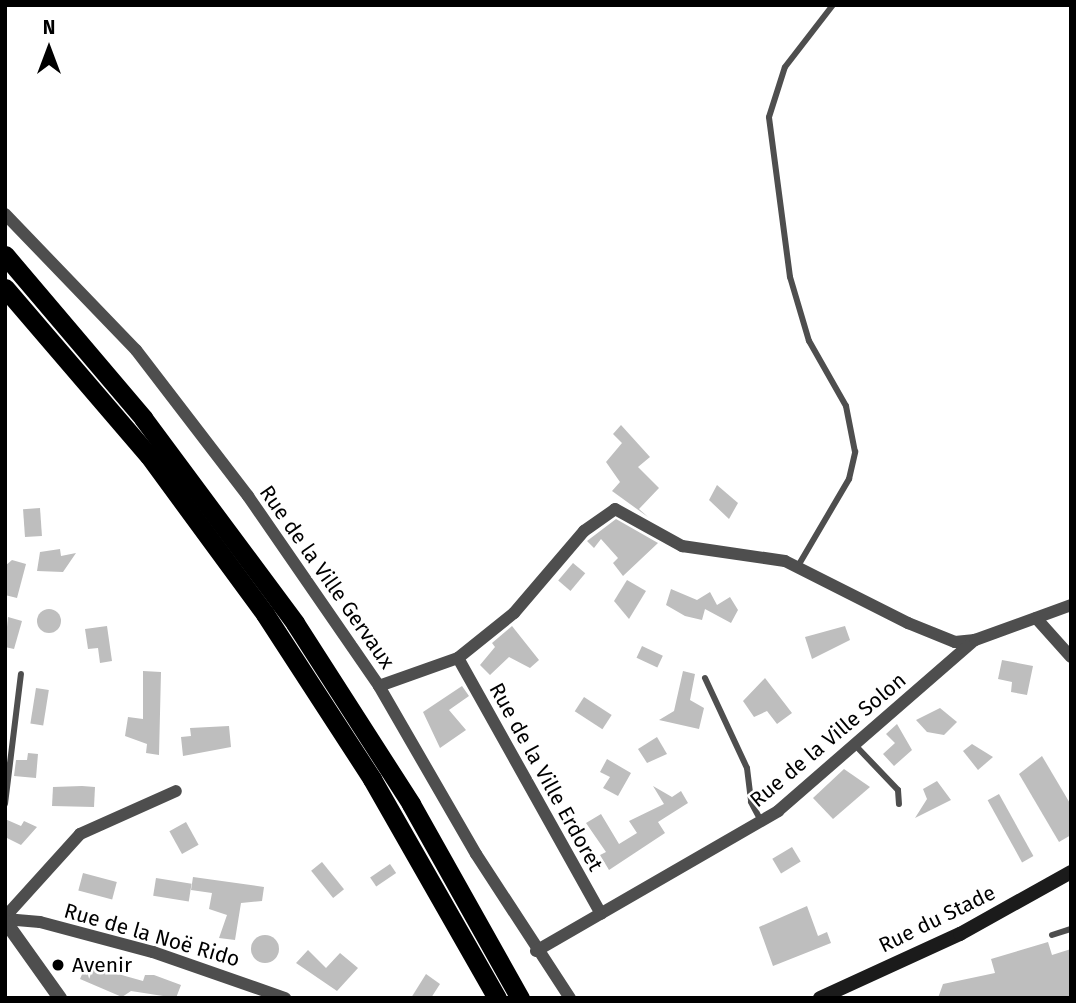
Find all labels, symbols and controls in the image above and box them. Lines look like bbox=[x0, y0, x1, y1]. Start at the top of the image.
north arrow bbox=[14, 14, 84, 84]
text: N bbox=[43, 16, 55, 39]
street label: Rue de la Ville Gervaux bbox=[254, 480, 400, 674]
street label: Rue de la Ville Solon bbox=[745, 667, 911, 813]
street label: Rue de la Ville Erdoret bbox=[484, 679, 608, 875]
street label: Rue du Stade bbox=[875, 880, 999, 958]
street label: Rue de la Noë Rido bbox=[61, 898, 243, 972]
place label: Avenir bbox=[72, 952, 132, 978]
marker: Avenir bbox=[50, 957, 66, 973]

